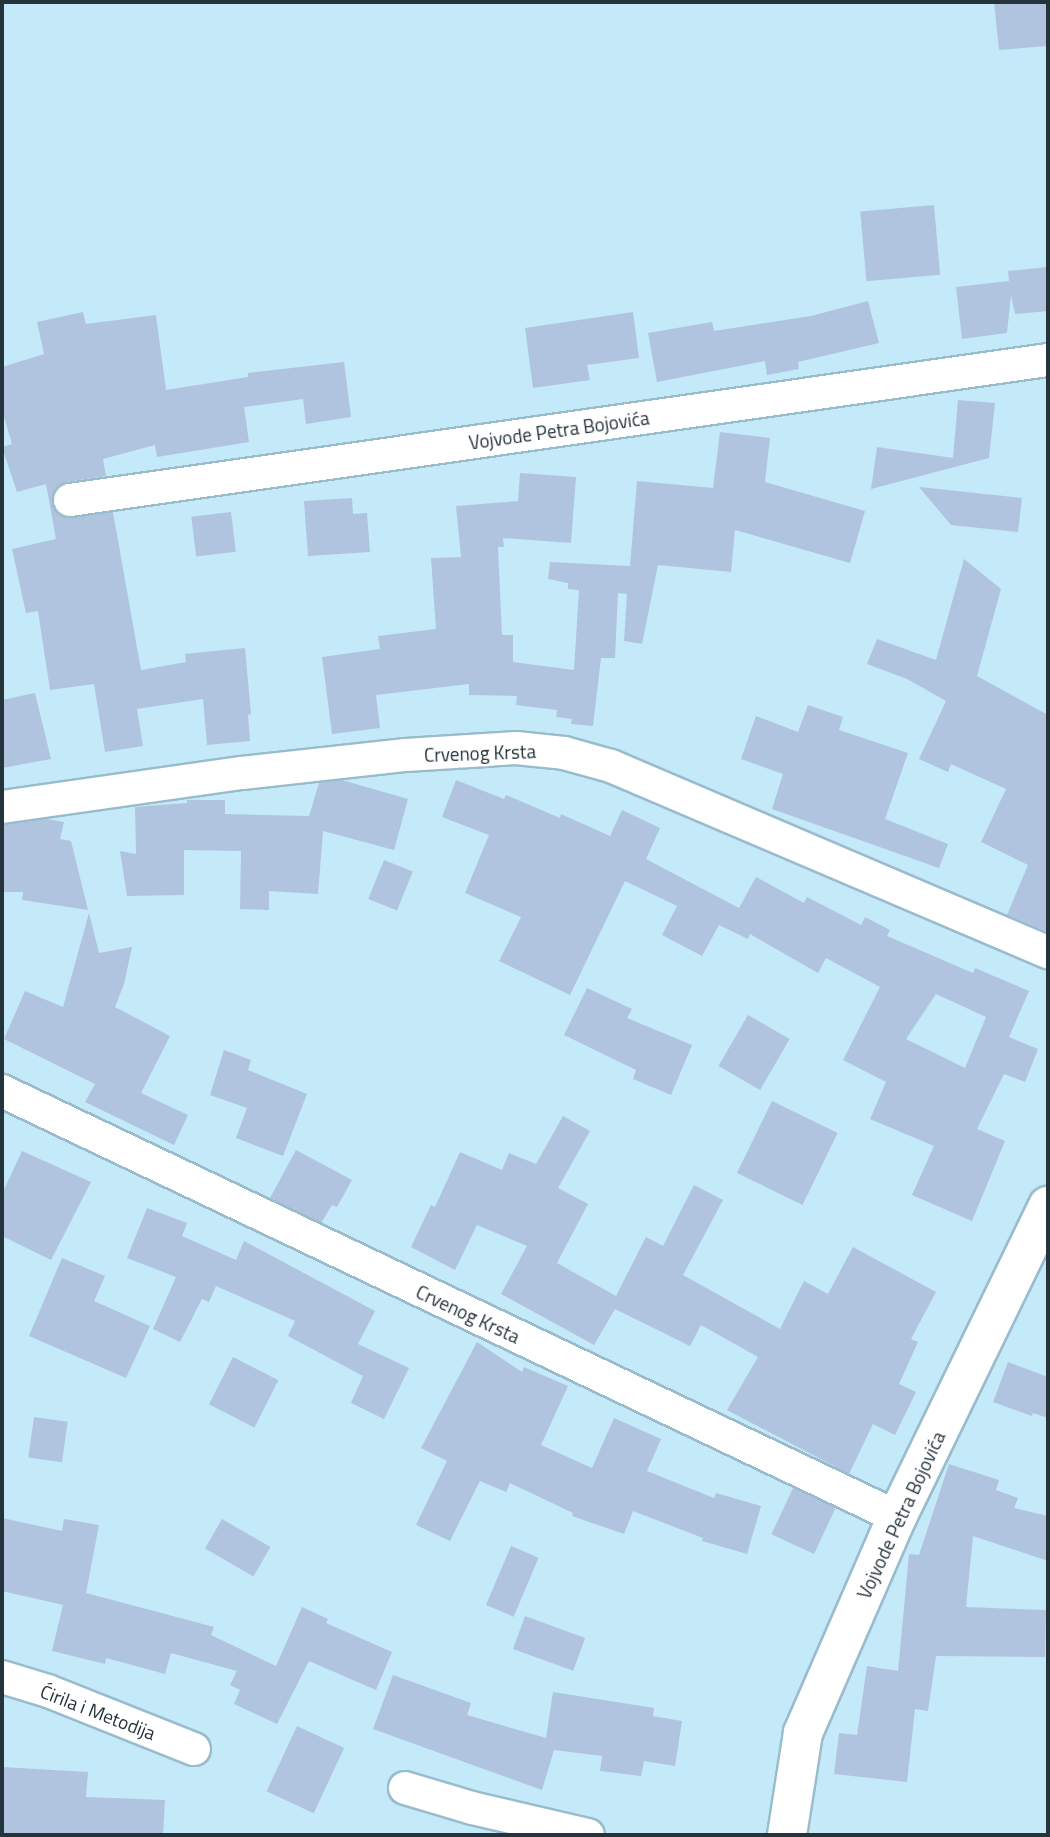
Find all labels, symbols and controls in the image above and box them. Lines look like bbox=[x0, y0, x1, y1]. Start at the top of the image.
street label: Vojvode Petra Bojovića bbox=[467, 406, 651, 454]
street label: Crvenog Krsta bbox=[424, 740, 536, 766]
street label: Crvenog Krsta bbox=[412, 1280, 524, 1348]
street label: Vojvode Petra Bojovića bbox=[852, 1428, 950, 1602]
street label: Ćirila i Metodija bbox=[37, 1680, 159, 1744]

